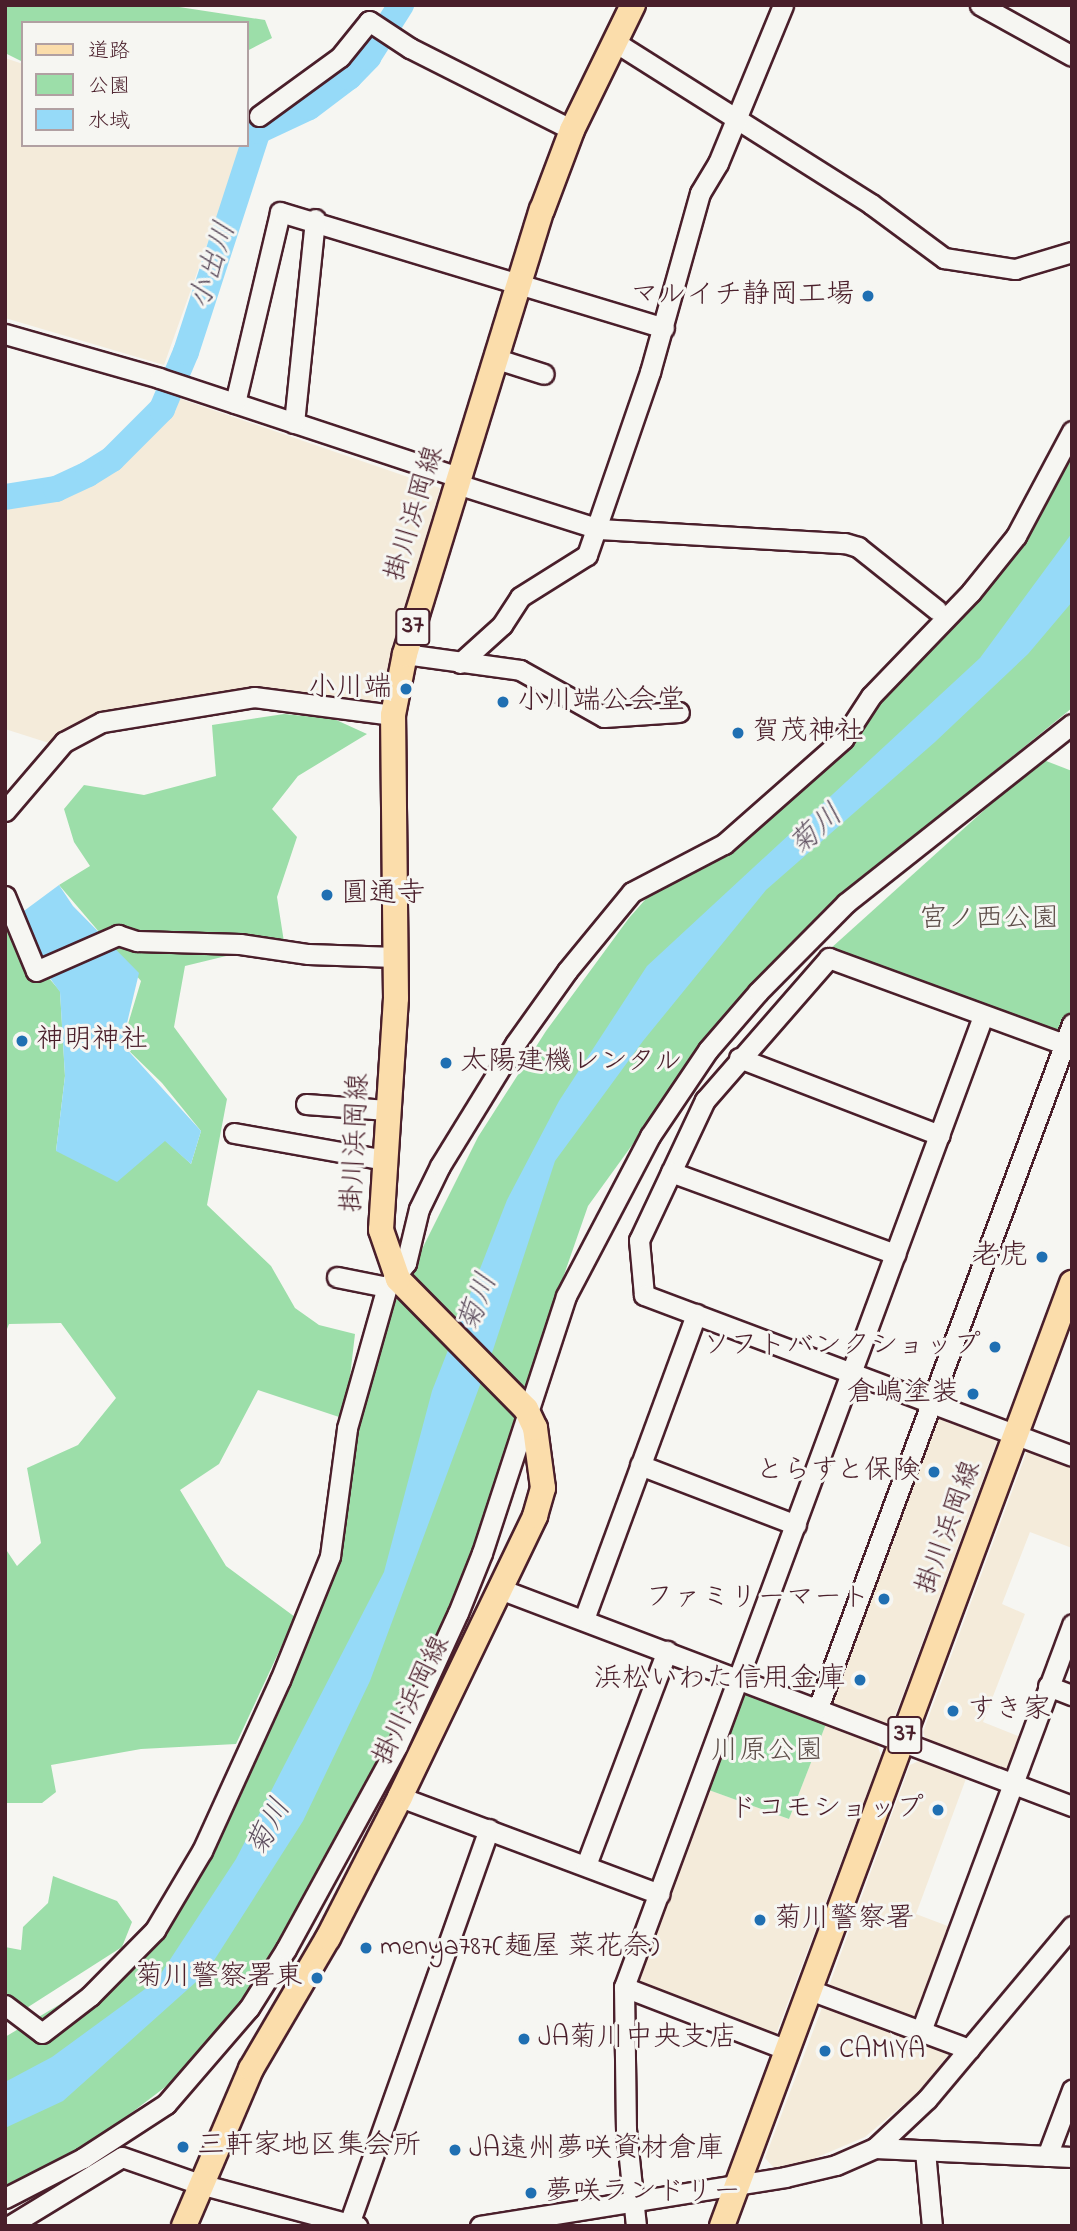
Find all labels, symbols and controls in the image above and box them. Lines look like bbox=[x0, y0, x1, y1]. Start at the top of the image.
legend bbox=[21, 21, 248, 147]
text: 道路 bbox=[88, 37, 130, 67]
text: 公園 bbox=[88, 72, 130, 102]
text: 水域 bbox=[88, 107, 130, 137]
water label: 小出川 bbox=[183, 218, 245, 314]
place label: マルイチ静岡工場 bbox=[630, 279, 854, 313]
marker: マルイチ静岡工場 bbox=[860, 288, 876, 304]
street label: 掛川浜岡線 bbox=[379, 442, 453, 586]
road number: 37 bbox=[394, 604, 432, 650]
place label: 小川端 bbox=[308, 672, 392, 706]
marker: 小川端 bbox=[398, 681, 414, 697]
place label: 小川端公会堂 bbox=[517, 685, 685, 719]
marker: 小川端公会堂 bbox=[495, 694, 511, 710]
place label: 賀茂神社 bbox=[752, 716, 864, 750]
marker: 賀茂神社 bbox=[730, 725, 746, 741]
water label: 菊川 bbox=[783, 798, 851, 864]
place label: 圓通寺 bbox=[341, 878, 425, 912]
marker: 圓通寺 bbox=[319, 887, 335, 903]
park label: 宮ノ西公園 bbox=[919, 903, 1059, 937]
place label: 神明神社 bbox=[36, 1024, 148, 1058]
marker: 神明神社 bbox=[14, 1033, 30, 1049]
place label: 太陽建機レンタル bbox=[460, 1046, 684, 1080]
marker: 太陽建機レンタル bbox=[438, 1055, 454, 1071]
street label: 掛川浜岡線 bbox=[337, 1072, 377, 1214]
place label: 老虎 bbox=[972, 1240, 1028, 1274]
marker: 老虎 bbox=[1034, 1249, 1050, 1265]
water label: 菊川 bbox=[451, 1269, 507, 1337]
place label: ソフトバンクショップ bbox=[701, 1330, 981, 1364]
marker: ソフトバンクショップ bbox=[987, 1339, 1003, 1355]
place label: 倉嶋塗装 bbox=[847, 1377, 959, 1411]
marker: 倉嶋塗装 bbox=[965, 1386, 981, 1402]
place label: とらすと保険 bbox=[752, 1455, 920, 1489]
street label: 掛川浜岡線 bbox=[910, 1456, 990, 1600]
marker: とらすと保険 bbox=[926, 1464, 942, 1480]
place label: ファミリーマート bbox=[646, 1582, 870, 1616]
marker: ファミリーマート bbox=[876, 1591, 892, 1607]
street label: 掛川浜岡線 bbox=[367, 1631, 459, 1771]
place label: 浜松いわた信用金庫 bbox=[594, 1663, 846, 1697]
marker: 浜松いわた信用金庫 bbox=[852, 1672, 868, 1688]
place label: すき家 bbox=[967, 1694, 1051, 1728]
marker: すき家 bbox=[945, 1703, 961, 1719]
road number: 37 bbox=[886, 1712, 924, 1758]
park label: 川原公園 bbox=[711, 1735, 823, 1769]
water label: 菊川 bbox=[240, 1793, 300, 1863]
place label: ドコモショップ bbox=[728, 1793, 924, 1827]
marker: ドコモショップ bbox=[930, 1802, 946, 1818]
place label: 菊川警察署 bbox=[774, 1903, 914, 1937]
marker: 菊川警察署 bbox=[752, 1912, 768, 1928]
place label: menya787(麺屋 菜花奈) bbox=[380, 1931, 659, 1965]
marker: menya787(麺屋 菜花奈) bbox=[358, 1940, 374, 1956]
place label: 菊川警察署東 bbox=[135, 1961, 303, 1995]
marker: 菊川警察署東 bbox=[309, 1970, 325, 1986]
place label: JA菊川中央支店 bbox=[538, 2022, 737, 2056]
marker: JA菊川中央支店 bbox=[516, 2031, 532, 2047]
place label: CAMIYA bbox=[839, 2034, 925, 2068]
marker: CAMIYA bbox=[817, 2043, 833, 2059]
place label: 三軒家地区集会所 bbox=[197, 2130, 421, 2164]
place label: JA遠州夢咲資材倉庫 bbox=[469, 2133, 724, 2167]
marker: 三軒家地区集会所 bbox=[175, 2139, 191, 2155]
marker: JA遠州夢咲資材倉庫 bbox=[447, 2142, 463, 2158]
place label: 夢咲ランドリー bbox=[545, 2176, 741, 2210]
marker: 夢咲ランドリー bbox=[523, 2185, 539, 2201]

